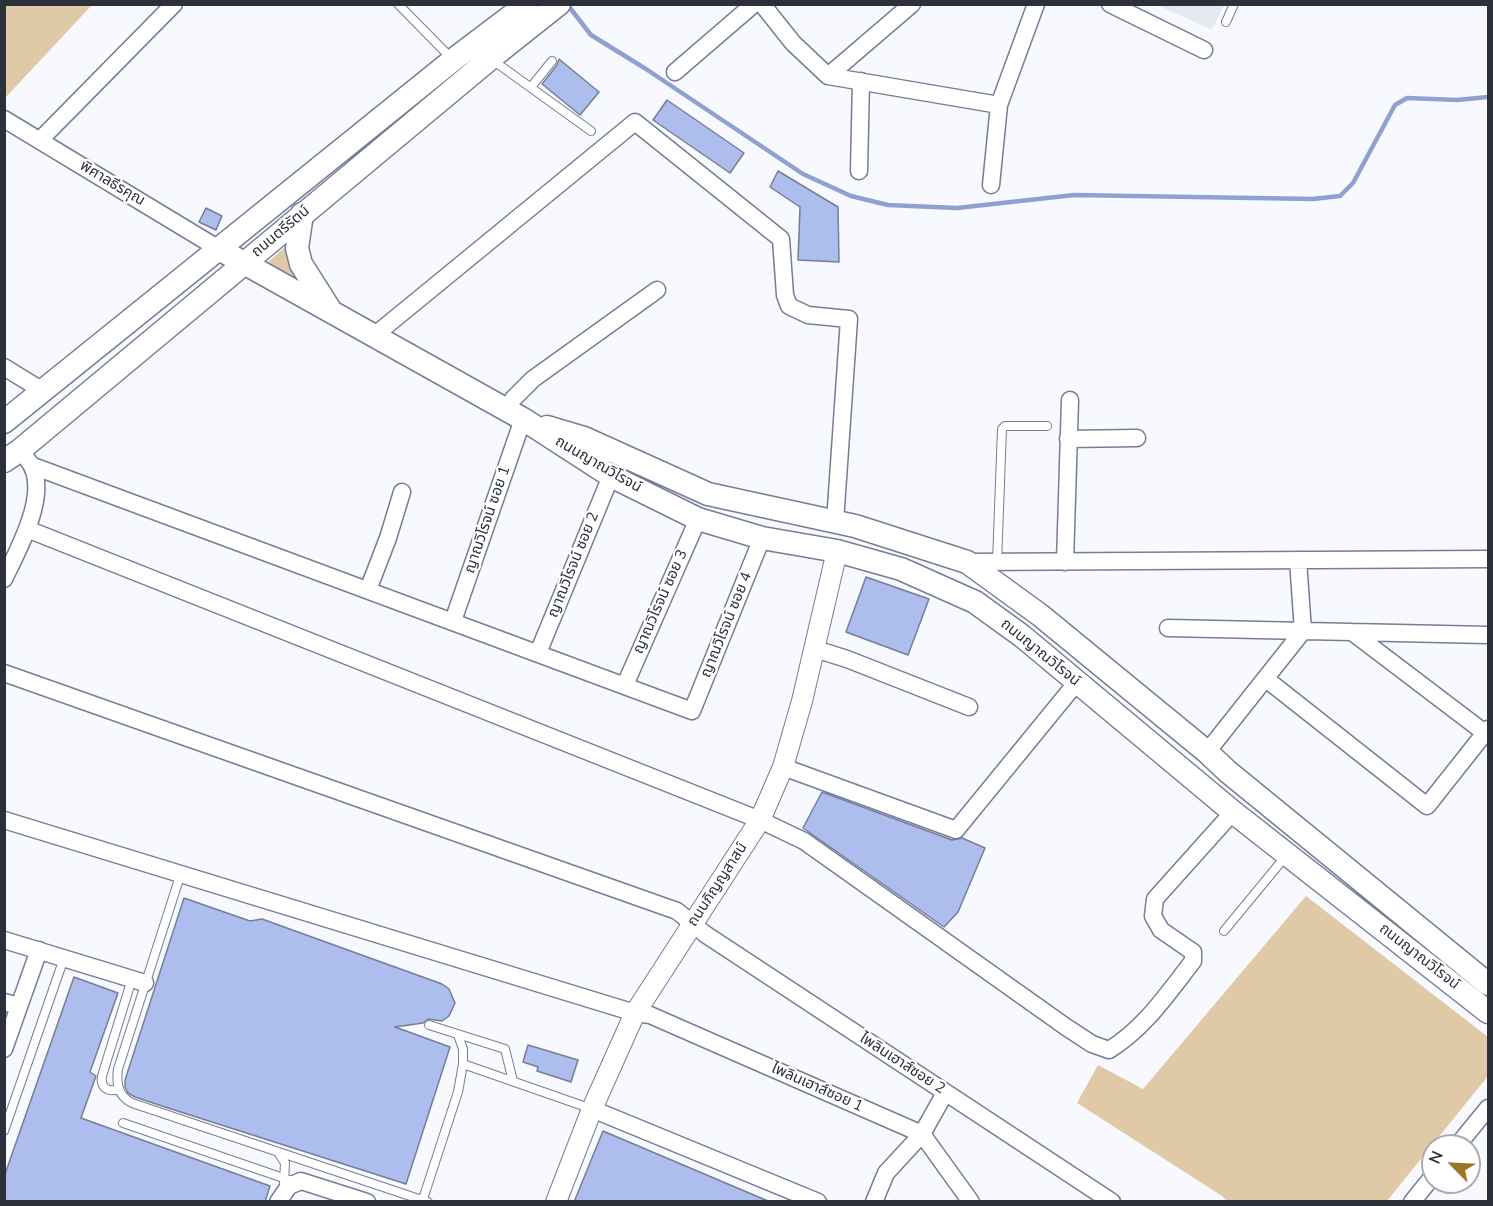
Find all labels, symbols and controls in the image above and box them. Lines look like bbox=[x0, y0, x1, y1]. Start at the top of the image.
street label: พิศาลธีรคุณ bbox=[76, 158, 148, 210]
street label: ถนนตรีรัตน์ bbox=[248, 203, 314, 261]
street label: ถนนญาณวิโรจน์ bbox=[551, 433, 645, 497]
street label: ญาณวิโรจน์ ซอย 1 bbox=[461, 464, 515, 576]
street label: ญาณวิโรจน์ ซอย 2 bbox=[545, 510, 603, 620]
street label: ญาณวิโรจน์ ซอย 3 bbox=[630, 547, 692, 657]
street label: ญาณวิโรจน์ ซอย 4 bbox=[698, 570, 756, 680]
street label: ถนนญาณวิโรจน์ bbox=[997, 615, 1083, 691]
street label: ถนนภิญญสาสน์ bbox=[684, 840, 752, 930]
street label: ถนนญาณวิโรจน์ bbox=[1375, 920, 1463, 994]
street label: ไพลินเฮาส์ซอย 2 bbox=[856, 1030, 948, 1098]
street label: ไพลินเฮาส์ซอย 1 bbox=[768, 1060, 866, 1116]
north arrow bbox=[1421, 1134, 1481, 1194]
text: N bbox=[1424, 1148, 1449, 1167]

